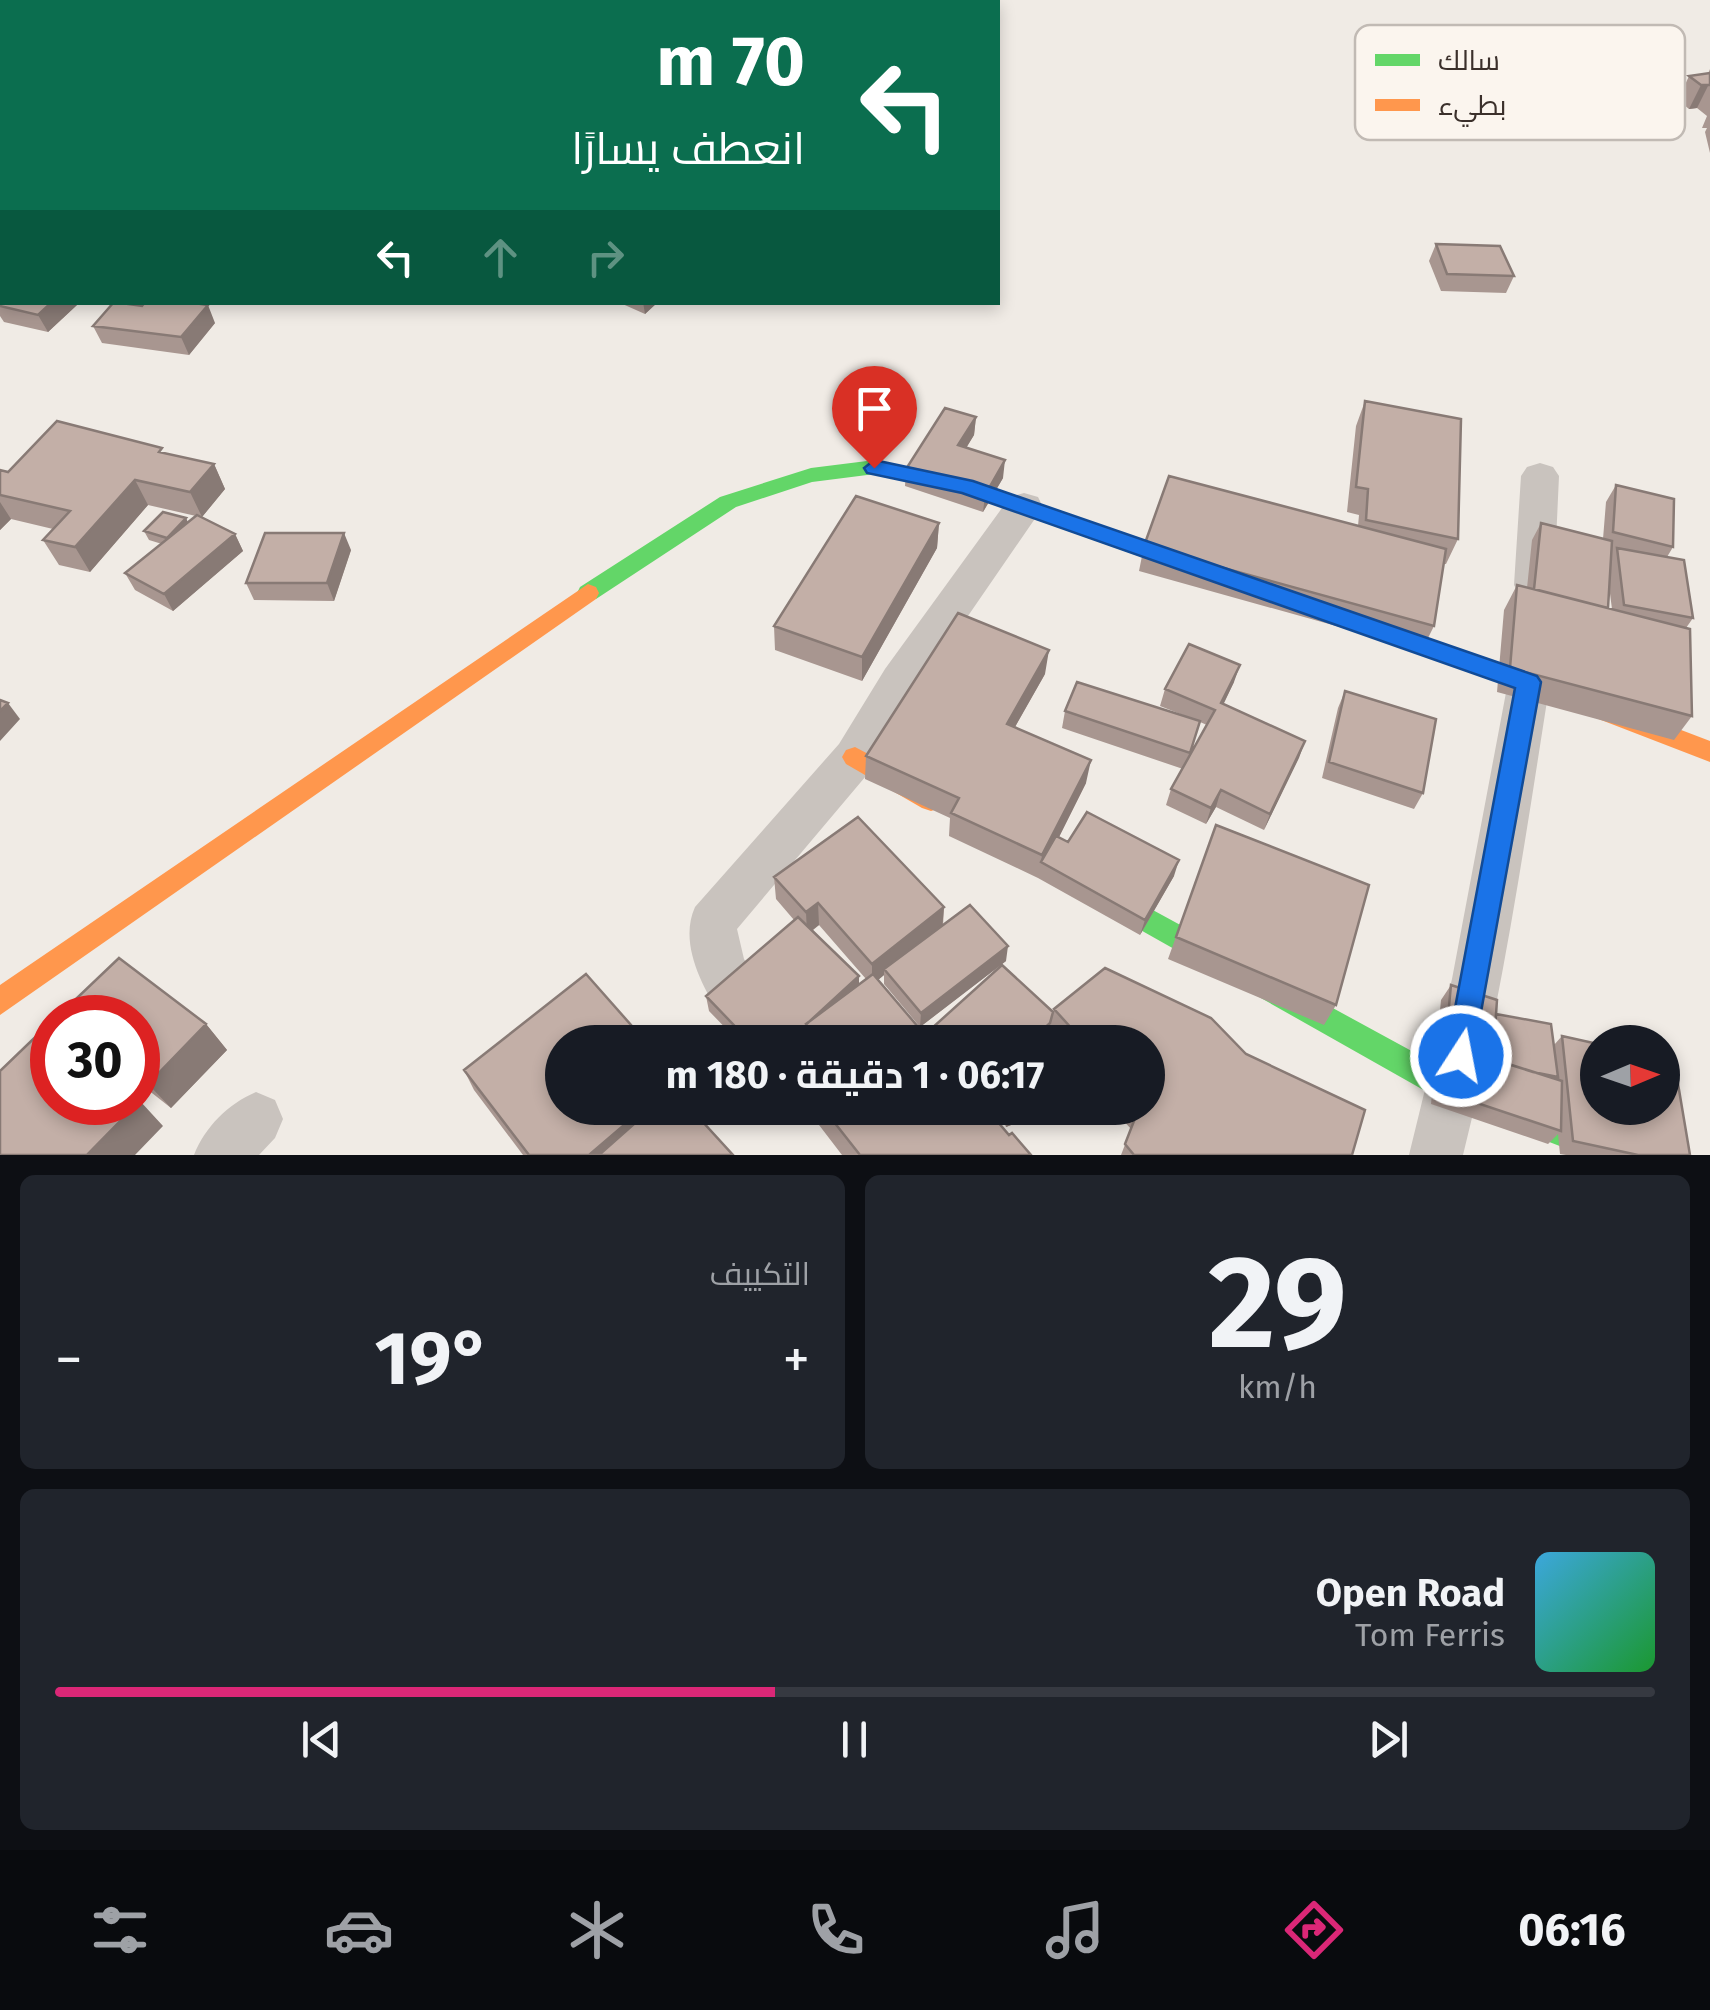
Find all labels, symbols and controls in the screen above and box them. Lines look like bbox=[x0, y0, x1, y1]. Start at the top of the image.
text: 70 m bbox=[656, 20, 805, 104]
legend bbox=[1355, 25, 1685, 140]
icon: left bbox=[840, 40, 970, 170]
text: سالك bbox=[1438, 44, 1500, 77]
text: بطيء bbox=[1438, 89, 1506, 127]
text: انعطف يسارًا bbox=[571, 122, 805, 176]
icon: left bbox=[368, 230, 423, 285]
icon: ahead bbox=[473, 230, 528, 285]
icon: right bbox=[578, 230, 633, 285]
pin bbox=[832, 366, 917, 469]
icon: arrive bbox=[847, 381, 902, 436]
speed limit sign: 30 bbox=[30, 995, 160, 1125]
position arrow bbox=[1409, 1004, 1513, 1108]
north arrow bbox=[1580, 1025, 1680, 1125]
map controls bbox=[1580, 1025, 1680, 1125]
text: 06:17 · 1 دقيقة · 180 m bbox=[666, 1052, 1044, 1098]
text: 29 bbox=[1208, 1225, 1347, 1381]
text: التكييف bbox=[710, 1255, 810, 1293]
text: 19° bbox=[375, 1314, 490, 1404]
text: − bbox=[55, 1327, 83, 1393]
text: + bbox=[783, 1327, 810, 1393]
text: km/h bbox=[1238, 1368, 1317, 1406]
text: Open Road bbox=[1316, 1570, 1505, 1616]
text: Tom Ferris bbox=[1355, 1616, 1505, 1654]
icon: previous bbox=[294, 1712, 349, 1767]
icon: pause bbox=[827, 1712, 882, 1767]
icon: next bbox=[1361, 1712, 1416, 1767]
icon: filters bbox=[85, 1895, 155, 1965]
icon: car bbox=[324, 1895, 394, 1965]
icon: climate bbox=[562, 1895, 632, 1965]
icon: phone bbox=[801, 1895, 871, 1965]
icon: music bbox=[1040, 1895, 1110, 1965]
icon: directions bbox=[1279, 1895, 1349, 1965]
text: 06:16 bbox=[1518, 1903, 1626, 1957]

